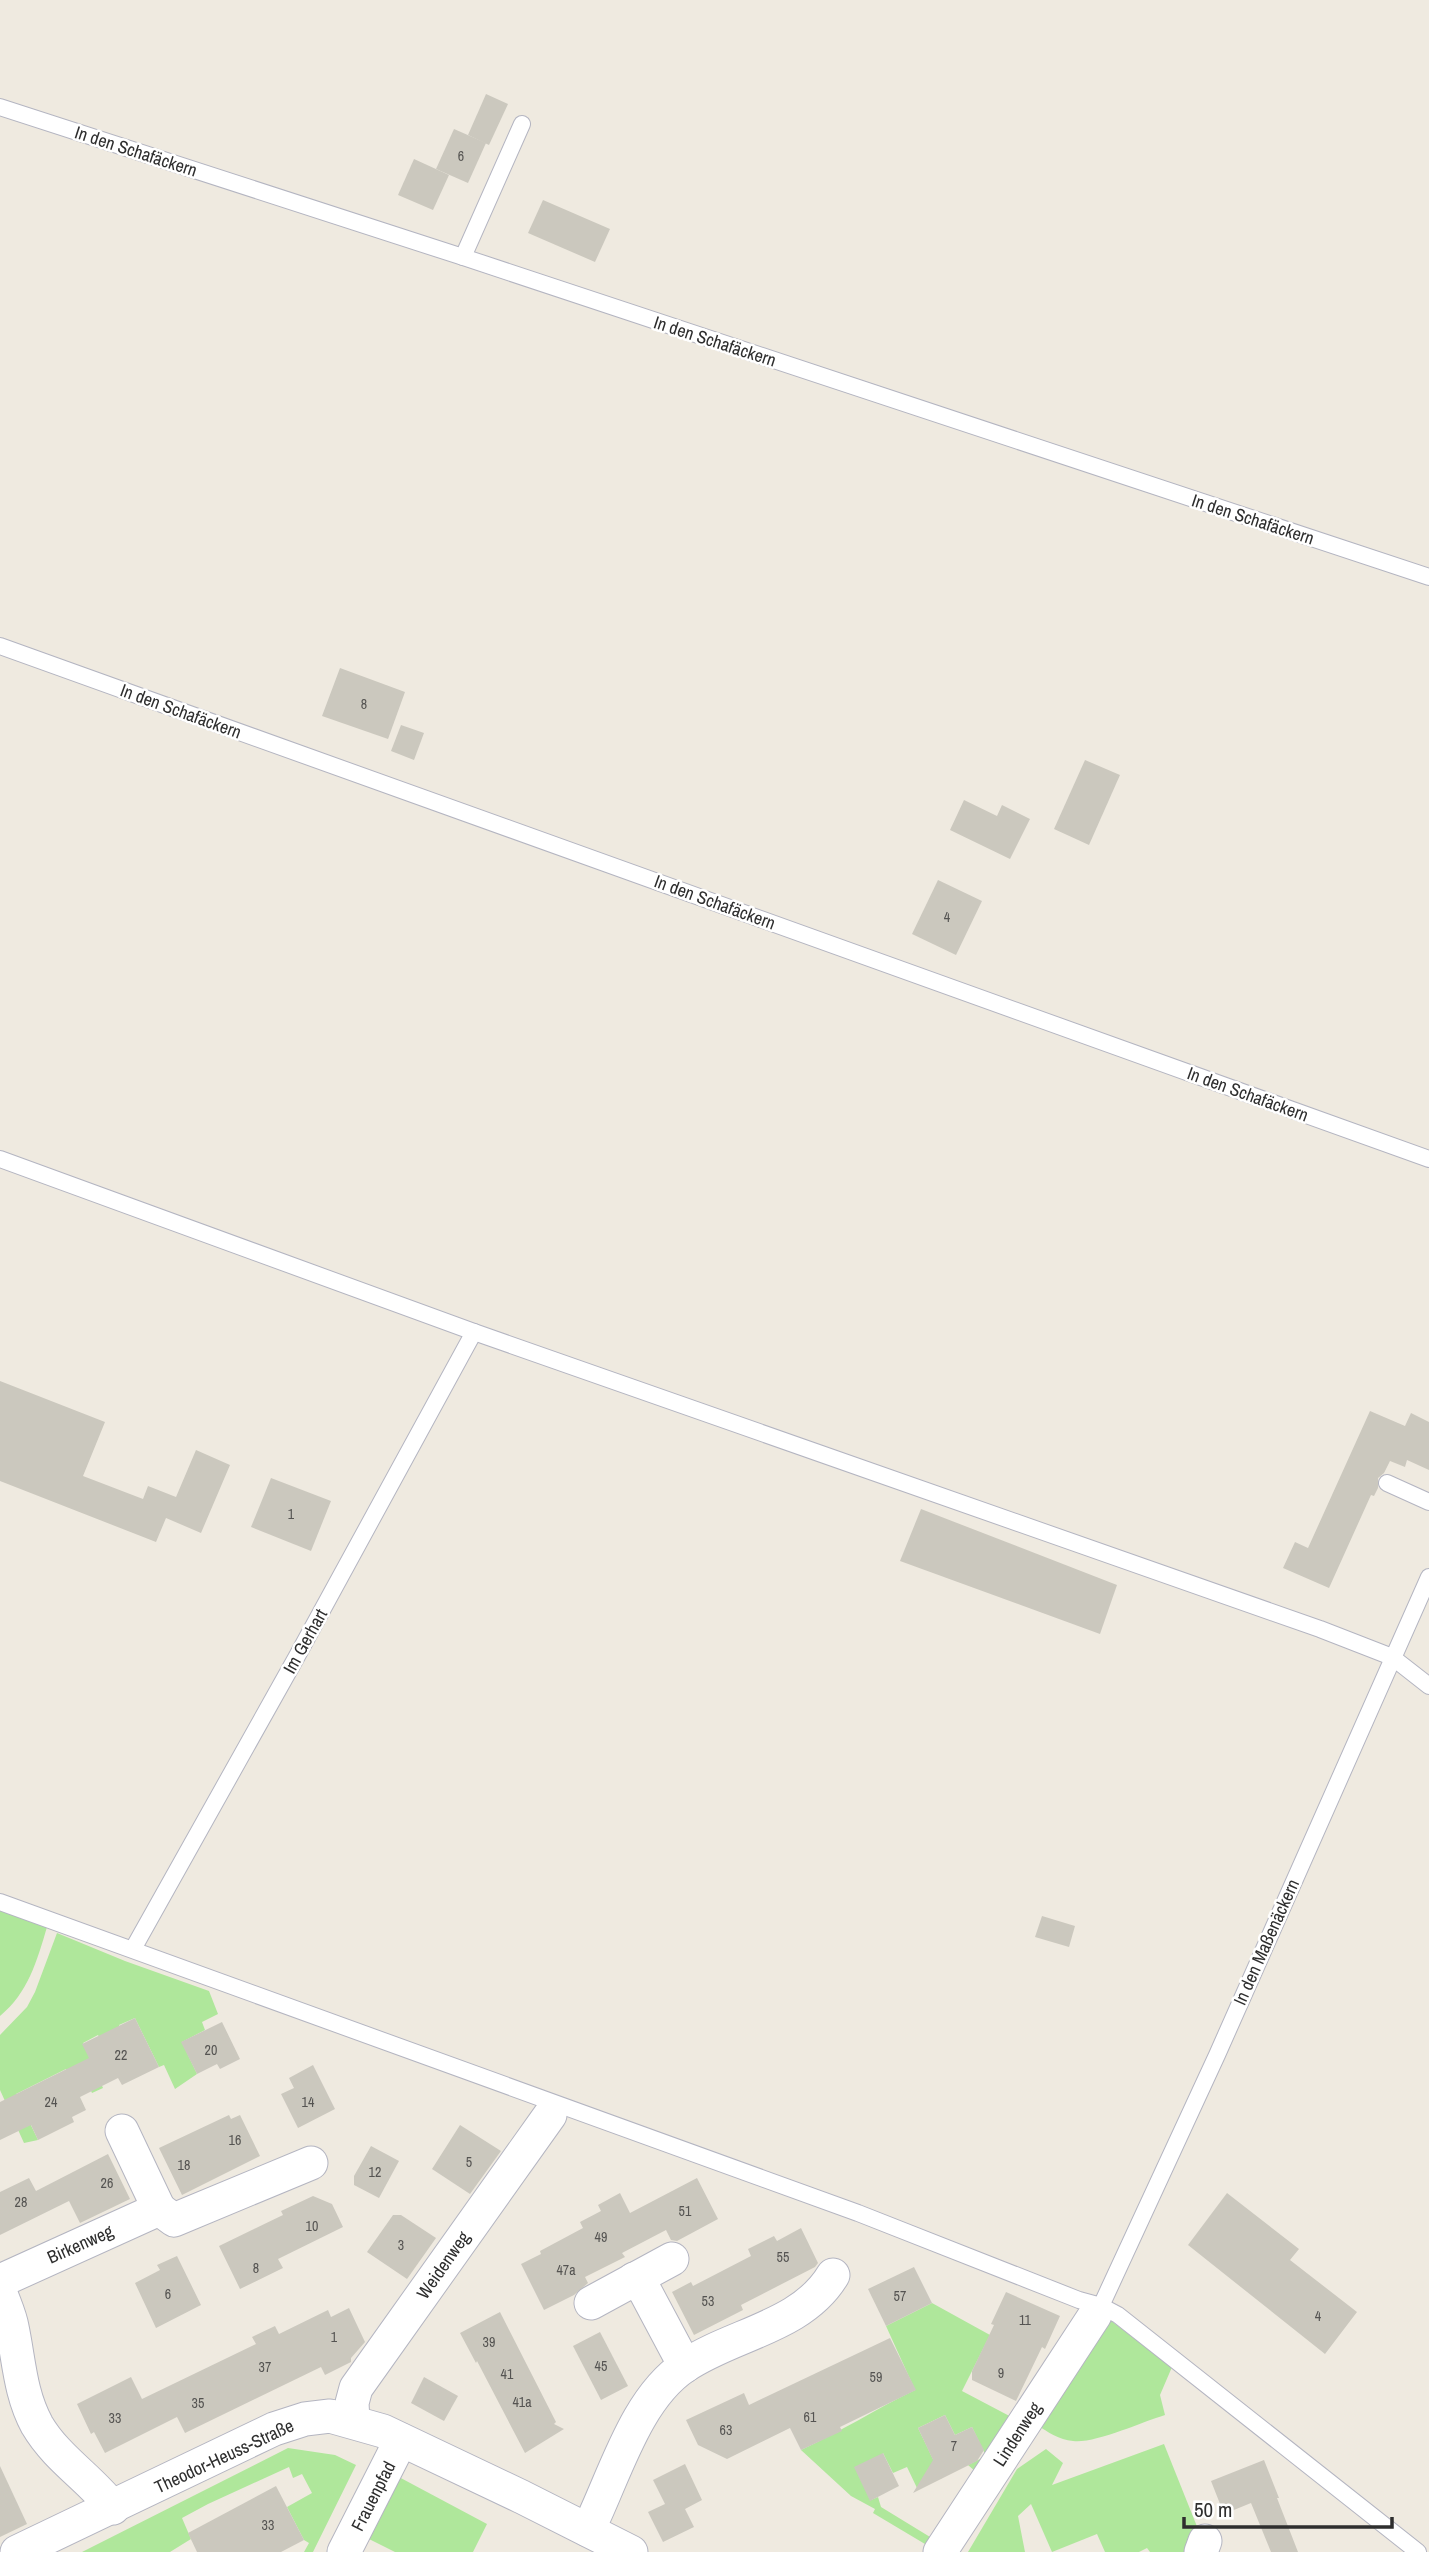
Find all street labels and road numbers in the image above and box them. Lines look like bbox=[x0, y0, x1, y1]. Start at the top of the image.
street label: In den Schafäckern bbox=[72, 119, 200, 183]
street label: In den Schafäckern bbox=[651, 309, 779, 373]
street label: In den Schafäckern bbox=[1189, 487, 1317, 551]
street label: In den Schafäckern bbox=[117, 678, 245, 744]
street label: In den Schafäckern bbox=[651, 869, 779, 935]
street label: In den Schafäckern bbox=[1184, 1061, 1312, 1127]
street label: Im Gerhart bbox=[277, 1604, 333, 1678]
street label: In den Maßenäckern bbox=[1227, 1875, 1305, 2009]
street label: Birkenweg bbox=[43, 2218, 118, 2270]
street label: Weidenweg bbox=[410, 2225, 476, 2304]
street label: Lindenweg bbox=[987, 2396, 1048, 2471]
street label: Theodor-Heuss-Straße bbox=[150, 2413, 298, 2499]
street label: Frauenpfad bbox=[345, 2457, 401, 2535]

